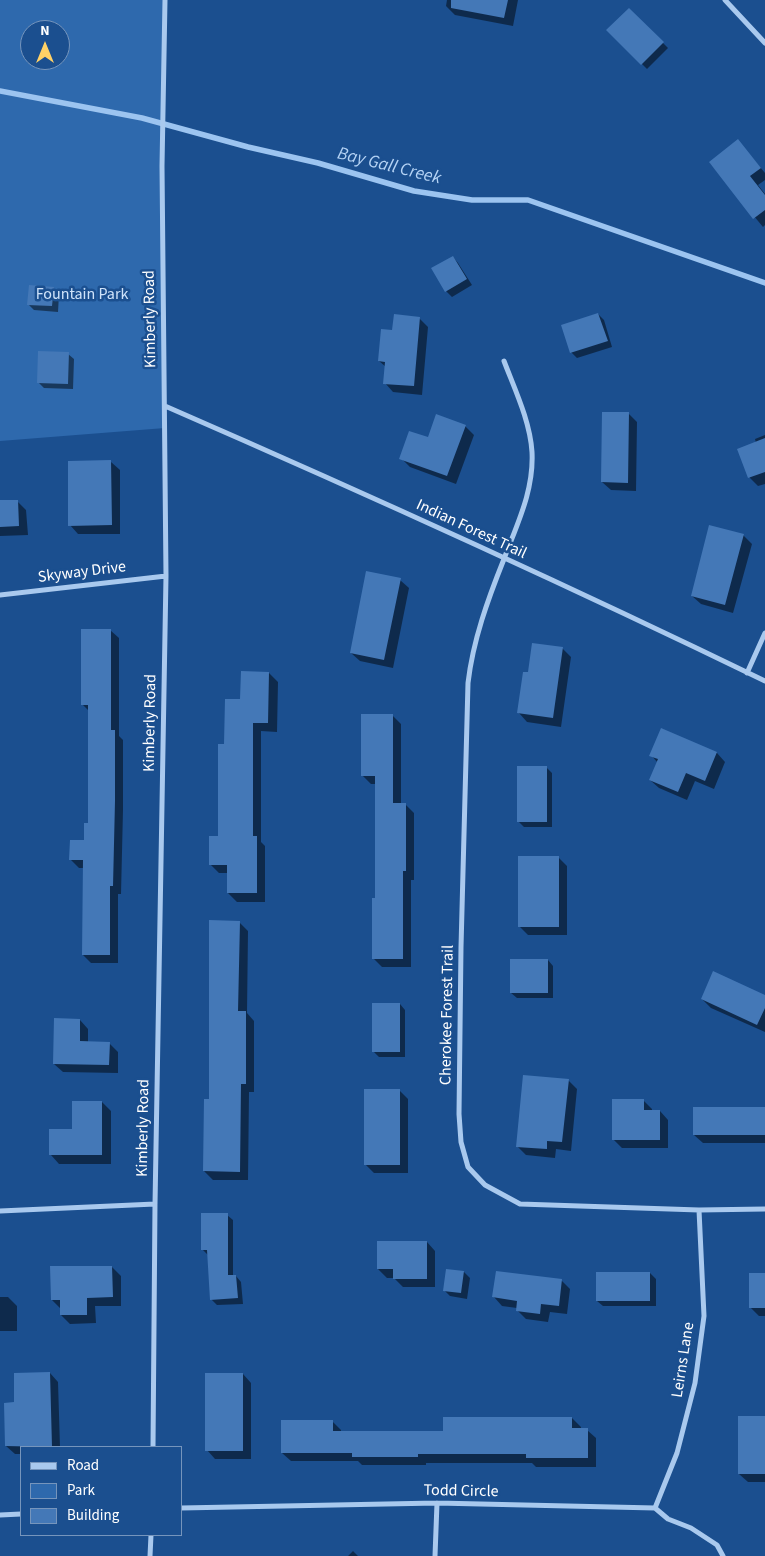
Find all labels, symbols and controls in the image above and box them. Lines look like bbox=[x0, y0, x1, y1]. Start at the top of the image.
north arrow bbox=[20, 20, 70, 70]
text: N bbox=[40, 21, 50, 41]
water label: Bay Gall Creek bbox=[335, 144, 443, 190]
street label: Kimberly Road bbox=[141, 270, 161, 368]
park label: Fountain Park bbox=[36, 285, 128, 305]
street label: Indian Forest Trail bbox=[413, 496, 529, 564]
street label: Skyway Drive bbox=[37, 558, 127, 588]
street label: Kimberly Road bbox=[141, 674, 161, 772]
street label: Cherokee Forest Trail bbox=[437, 945, 459, 1085]
street label: Kimberly Road bbox=[134, 1079, 154, 1177]
street label: Leirns Lane bbox=[669, 1321, 699, 1399]
legend bbox=[20, 1446, 182, 1536]
text: Road bbox=[67, 1455, 99, 1476]
text: Park bbox=[67, 1480, 95, 1501]
street label: Todd Circle bbox=[423, 1482, 499, 1502]
text: Building bbox=[67, 1505, 119, 1526]

